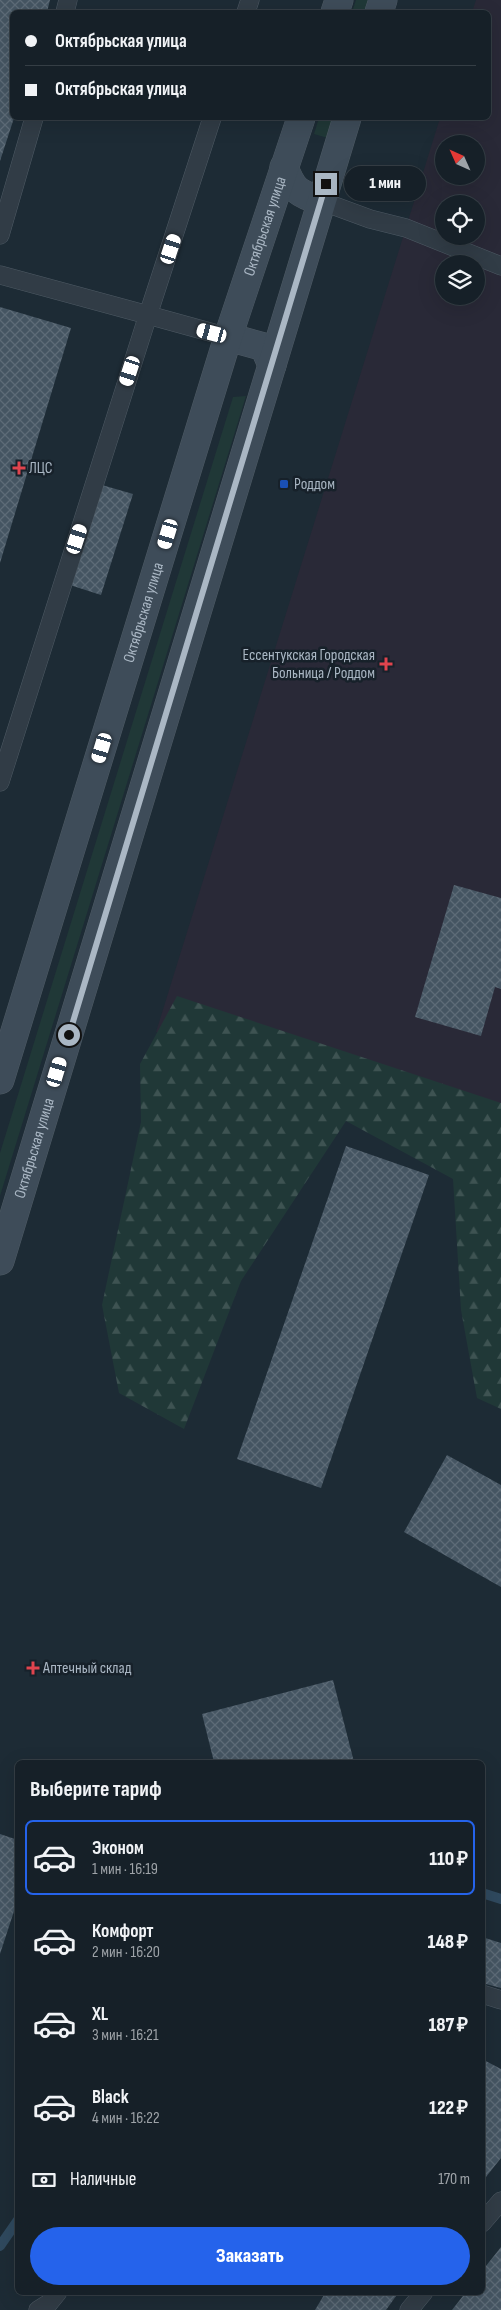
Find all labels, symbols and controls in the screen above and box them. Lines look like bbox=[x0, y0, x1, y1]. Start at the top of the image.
text: Октябрьская улица bbox=[55, 30, 187, 53]
text: Октябрьская улица bbox=[55, 78, 187, 101]
north arrow bbox=[435, 135, 485, 185]
map controls bbox=[435, 135, 485, 305]
callout: 1 мин bbox=[344, 166, 426, 202]
route end bbox=[315, 173, 337, 195]
street label: Октябрьская улица bbox=[240, 174, 290, 278]
text: 1 мин bbox=[369, 174, 401, 193]
button: locate bbox=[435, 195, 485, 245]
car bbox=[159, 232, 182, 266]
button: layers bbox=[435, 255, 485, 305]
car bbox=[195, 322, 228, 344]
car bbox=[118, 354, 141, 388]
place label: ЛЦС bbox=[29, 459, 53, 478]
marker: ЛЦС bbox=[13, 462, 25, 474]
place label: Роддом bbox=[294, 475, 335, 494]
marker: Роддом bbox=[278, 478, 290, 490]
car bbox=[156, 517, 179, 551]
car bbox=[65, 522, 88, 556]
street label: Октябрьская улица bbox=[119, 560, 168, 665]
place label: Ессентукская Городская Больница / Роддом bbox=[242, 646, 375, 683]
marker: Ессентукская Городская Больница / Роддом bbox=[379, 657, 393, 671]
car bbox=[90, 731, 113, 765]
route start bbox=[58, 1024, 80, 1046]
car bbox=[45, 1055, 68, 1089]
street label: Октябрьская улица bbox=[10, 1096, 58, 1200]
place label: Аптечный склад bbox=[42, 1659, 132, 1678]
marker: Аптечный склад bbox=[27, 1662, 39, 1674]
text: Выберите тариф bbox=[30, 1776, 162, 1803]
icon: car bbox=[32, 1835, 77, 1880]
text: Эконом bbox=[92, 1837, 144, 1860]
text: 110 ₽ bbox=[429, 1848, 468, 1871]
text: 1 мин · 16:19 bbox=[92, 1860, 158, 1879]
icon: car bbox=[32, 1918, 77, 1963]
text: Комфорт bbox=[92, 1920, 154, 1943]
text: 148 ₽ bbox=[427, 1931, 468, 1954]
text: 2 мин · 16:20 bbox=[92, 1943, 160, 1962]
icon: car bbox=[32, 2001, 77, 2046]
text: XL bbox=[92, 2003, 108, 2026]
text: 187 ₽ bbox=[428, 2014, 468, 2037]
text: 3 мин · 16:21 bbox=[92, 2026, 159, 2045]
icon: car bbox=[32, 2084, 77, 2129]
text: Black bbox=[92, 2086, 129, 2109]
text: 122 ₽ bbox=[429, 2097, 468, 2120]
text: 4 мин · 16:22 bbox=[92, 2109, 160, 2128]
icon: cash bbox=[30, 2166, 58, 2194]
text: Наличные bbox=[70, 2168, 136, 2191]
text: 170 m bbox=[438, 2170, 470, 2189]
button: Заказать bbox=[30, 2227, 470, 2285]

